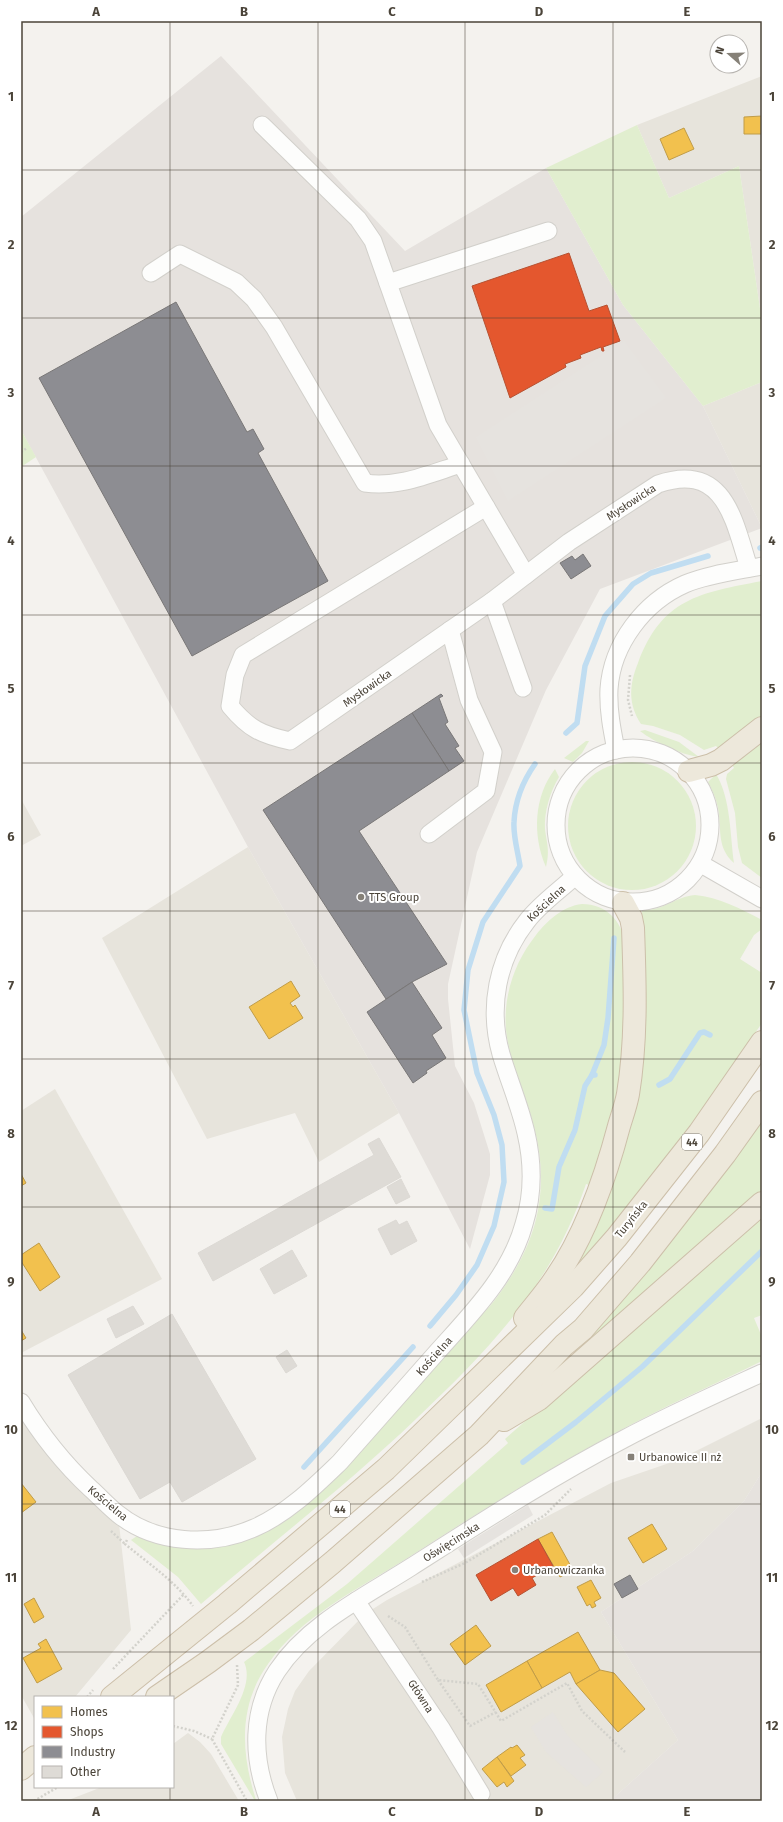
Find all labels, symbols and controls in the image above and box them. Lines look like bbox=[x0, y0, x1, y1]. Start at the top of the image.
text: A bbox=[91, 4, 100, 19]
text: B bbox=[240, 4, 248, 19]
text: C bbox=[388, 4, 396, 19]
text: D bbox=[535, 4, 544, 19]
text: E bbox=[684, 4, 691, 19]
north arrow bbox=[709, 34, 749, 74]
text: N bbox=[713, 45, 727, 56]
text: 1 bbox=[8, 89, 14, 104]
text: 1 bbox=[769, 89, 775, 104]
text: 2 bbox=[8, 237, 15, 252]
text: 2 bbox=[769, 237, 776, 252]
text: 3 bbox=[7, 385, 15, 400]
text: 3 bbox=[768, 385, 776, 400]
street label: Mysłowicka bbox=[604, 482, 658, 523]
text: 4 bbox=[7, 533, 15, 548]
text: 4 bbox=[768, 533, 776, 548]
street label: Mysłowicka bbox=[340, 667, 394, 710]
text: 5 bbox=[8, 681, 15, 696]
text: 5 bbox=[769, 681, 776, 696]
text: 6 bbox=[7, 829, 15, 844]
text: 6 bbox=[768, 829, 776, 844]
street label: Kościelna bbox=[524, 882, 568, 924]
place label: TTS Group bbox=[369, 891, 419, 904]
marker: TTS Group bbox=[356, 892, 366, 902]
text: 7 bbox=[8, 978, 14, 993]
text: 7 bbox=[769, 978, 775, 993]
text: 8 bbox=[7, 1126, 15, 1141]
text: 8 bbox=[768, 1126, 776, 1141]
road number: 44 bbox=[682, 1134, 702, 1150]
street label: Turyńska bbox=[612, 1198, 650, 1241]
text: 9 bbox=[7, 1274, 15, 1289]
text: 9 bbox=[768, 1274, 776, 1289]
street label: Kościelna bbox=[414, 1334, 455, 1378]
text: 10 bbox=[4, 1422, 18, 1437]
text: 10 bbox=[765, 1422, 779, 1437]
place label: Urbanowice II nż bbox=[639, 1451, 722, 1464]
marker: Urbanowice II nż bbox=[626, 1452, 636, 1462]
street label: Kościelna bbox=[85, 1483, 130, 1524]
road number: 44 bbox=[330, 1501, 350, 1517]
street label: Oświęcimska bbox=[421, 1520, 482, 1565]
place label: Urbanowiczanka bbox=[523, 1564, 605, 1577]
marker: Urbanowiczanka bbox=[510, 1565, 520, 1575]
text: 11 bbox=[5, 1570, 17, 1585]
text: 11 bbox=[766, 1570, 778, 1585]
street label: Główna bbox=[405, 1677, 436, 1715]
legend bbox=[34, 1696, 174, 1788]
text: Homes bbox=[70, 1705, 108, 1719]
text: 12 bbox=[5, 1718, 18, 1733]
text: 12 bbox=[766, 1718, 779, 1733]
text: Shops bbox=[70, 1725, 104, 1739]
text: Industry bbox=[70, 1745, 115, 1759]
text: Other bbox=[70, 1765, 101, 1779]
text: A bbox=[91, 1804, 100, 1819]
text: B bbox=[240, 1804, 248, 1819]
text: C bbox=[388, 1804, 396, 1819]
text: D bbox=[535, 1804, 544, 1819]
text: E bbox=[684, 1804, 691, 1819]

